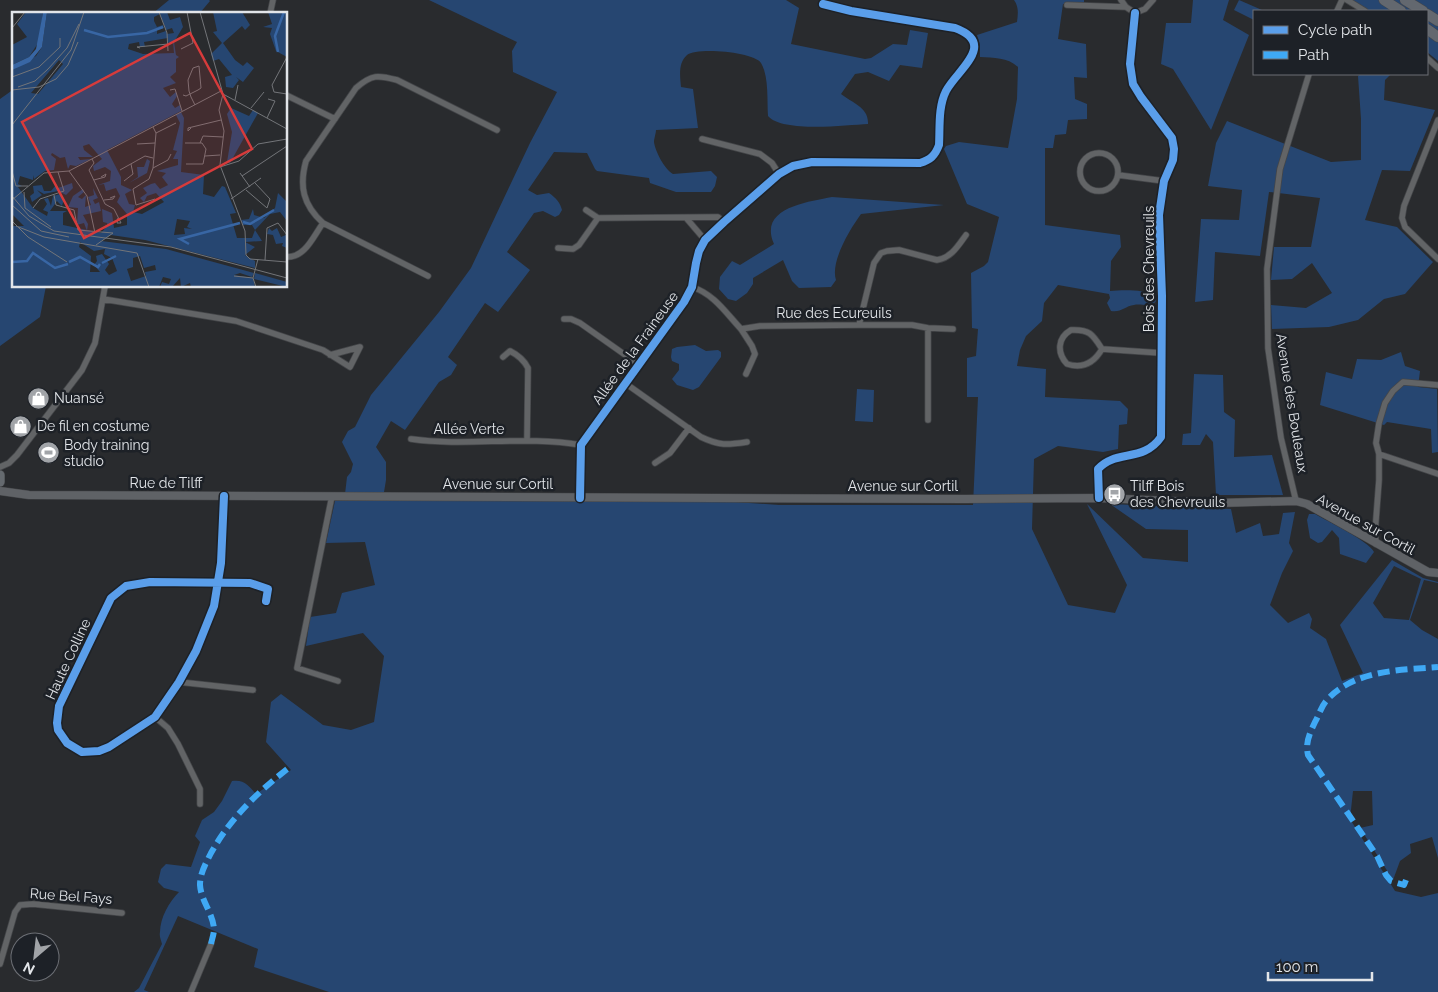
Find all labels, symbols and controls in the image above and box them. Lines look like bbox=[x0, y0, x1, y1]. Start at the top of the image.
legend bbox=[1253, 10, 1428, 75]
inset map bbox=[12, 12, 288, 288]
text: Cycle path bbox=[1298, 21, 1372, 39]
text: Path bbox=[1298, 46, 1329, 64]
street label: Bois des Chevreuils bbox=[1141, 206, 1157, 332]
street label: Allée de la Fraineuse bbox=[589, 288, 681, 408]
street label: Rue des Ecureuils bbox=[776, 305, 892, 321]
street label: Avenue des Bouleaux bbox=[1273, 332, 1311, 474]
shop icon: Nuansé bbox=[26, 386, 50, 410]
place label: Nuansé bbox=[54, 390, 104, 406]
shop icon: De fil en costume bbox=[9, 414, 33, 438]
place label: De fil en costume bbox=[37, 418, 150, 434]
street label: Allée Verte bbox=[433, 421, 505, 437]
place label: Body training studio bbox=[64, 437, 149, 469]
sports icon: Body training studio bbox=[36, 441, 60, 465]
street label: Rue de Tilff bbox=[130, 475, 203, 491]
street label: Avenue sur Cortil bbox=[443, 476, 553, 492]
street label: Avenue sur Cortil bbox=[848, 478, 958, 494]
place label: Tilff Bois des Chevreuils bbox=[1130, 478, 1226, 510]
bus stop icon: Tilff Bois des Chevreuils bbox=[1102, 482, 1126, 506]
street label: Avenue sur Cortil bbox=[1314, 490, 1418, 558]
street label: Haute Colline bbox=[42, 616, 94, 702]
street label: Rue Bel Fays bbox=[29, 885, 113, 907]
north arrow bbox=[10, 932, 60, 982]
scale bar bbox=[1268, 950, 1372, 982]
text: 100 m bbox=[1276, 958, 1318, 976]
text: N bbox=[20, 959, 37, 978]

